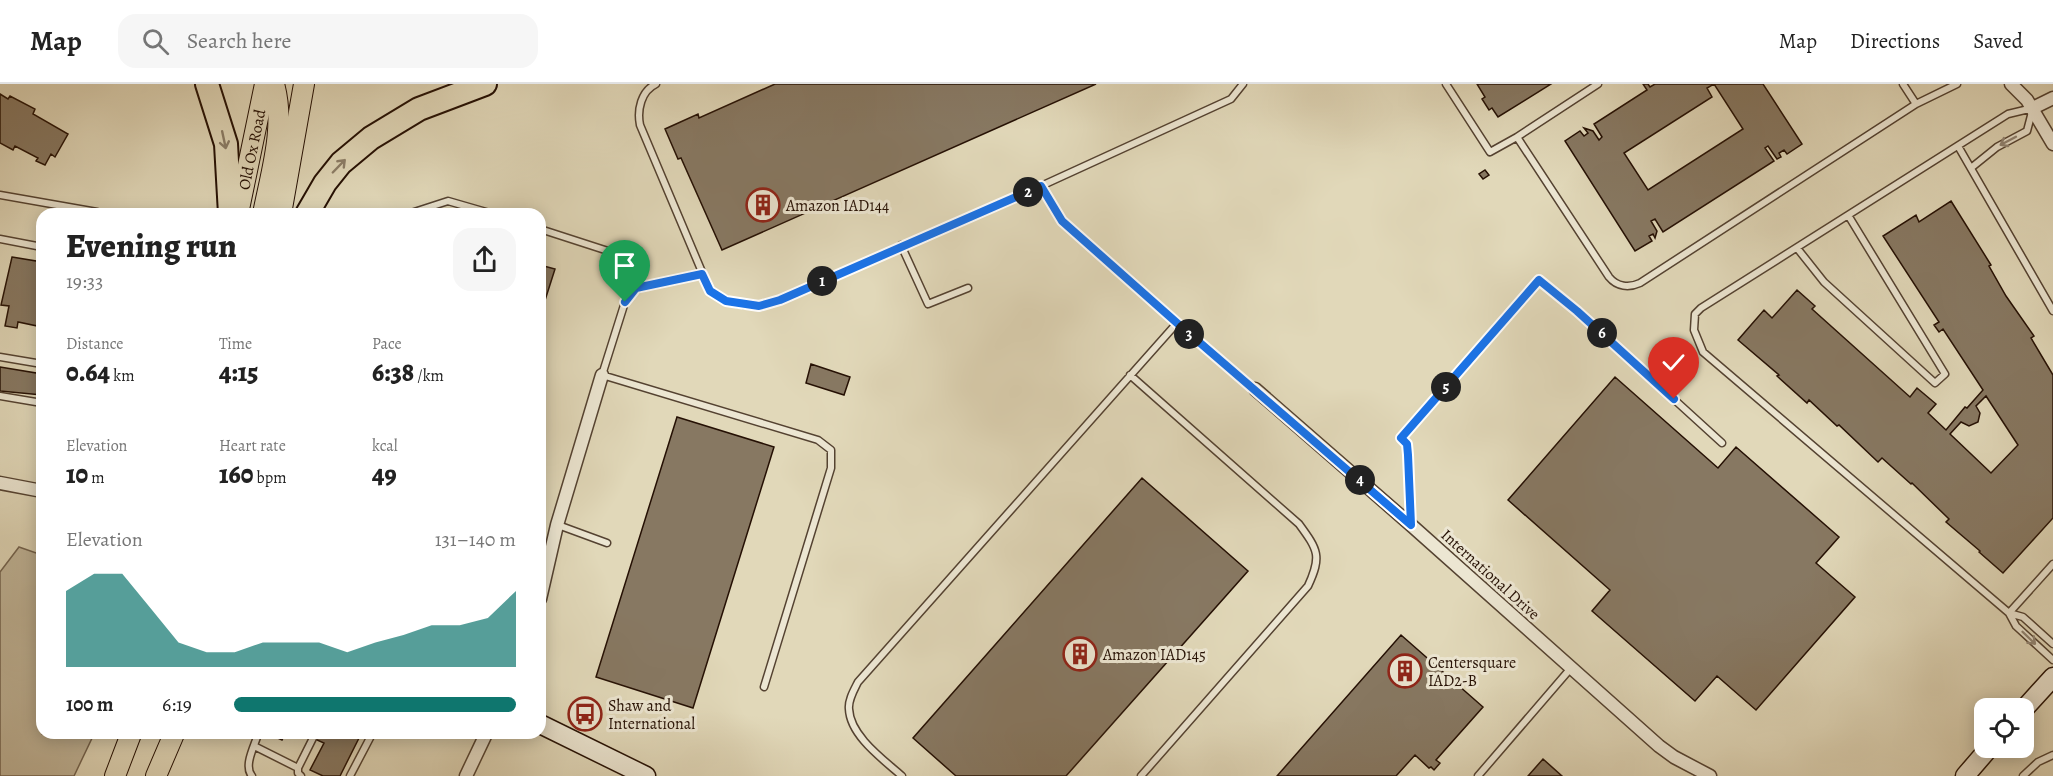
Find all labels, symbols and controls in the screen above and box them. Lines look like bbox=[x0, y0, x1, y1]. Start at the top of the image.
search box bbox=[118, 14, 538, 68]
text: Map bbox=[30, 22, 82, 60]
icon: search bbox=[139, 25, 172, 58]
text: Search here bbox=[187, 26, 291, 56]
text: Map bbox=[1779, 27, 1817, 55]
text: Directions bbox=[1850, 27, 1940, 55]
text: Saved bbox=[1973, 27, 2023, 55]
street label: Old Ox Road bbox=[233, 107, 272, 192]
one-way arrow bbox=[219, 129, 230, 149]
one-way arrow bbox=[1999, 136, 2017, 148]
one-way arrow bbox=[332, 159, 346, 174]
pin: 2 bbox=[1013, 177, 1043, 207]
text: 2 bbox=[1024, 181, 1032, 203]
building icon: Amazon IAD144 bbox=[745, 187, 781, 223]
place label: Amazon IAD144 bbox=[785, 195, 889, 217]
text: Evening run bbox=[66, 223, 237, 268]
button: share bbox=[453, 228, 516, 291]
pin bbox=[599, 240, 650, 302]
icon: arrive bbox=[608, 249, 641, 282]
pin: 1 bbox=[807, 266, 837, 296]
text: 19:33 bbox=[66, 268, 103, 295]
text: 1 bbox=[819, 270, 825, 292]
pin: 6 bbox=[1587, 318, 1617, 348]
pin: 3 bbox=[1174, 319, 1204, 349]
text: 6 bbox=[1598, 322, 1606, 344]
text: 3 bbox=[1186, 323, 1192, 345]
text: Distance bbox=[66, 333, 123, 355]
text: Time bbox=[219, 333, 252, 355]
text: Pace bbox=[372, 333, 402, 355]
pin bbox=[1648, 337, 1699, 399]
icon: check bbox=[1657, 346, 1690, 379]
text: 0.64 bbox=[66, 355, 110, 390]
text: 4:15 bbox=[219, 355, 258, 390]
text: 6:38 bbox=[372, 355, 414, 390]
text: km bbox=[110, 365, 134, 387]
text: /km bbox=[414, 365, 444, 387]
pin: 5 bbox=[1431, 372, 1461, 402]
text: 5 bbox=[1443, 376, 1449, 398]
text: Elevation bbox=[66, 435, 127, 457]
text: Heart rate bbox=[219, 435, 286, 457]
text: kcal bbox=[372, 435, 398, 457]
text: 10 bbox=[66, 457, 88, 492]
text: 160 bbox=[219, 457, 253, 492]
text: 49 bbox=[372, 457, 397, 492]
pin: 4 bbox=[1345, 465, 1375, 495]
text: m bbox=[88, 467, 105, 489]
text: bpm bbox=[253, 467, 286, 489]
text: 4 bbox=[1356, 469, 1364, 491]
street label: International Drive bbox=[1436, 524, 1545, 625]
text: Elevation bbox=[66, 526, 143, 553]
text: 131–140 m bbox=[435, 526, 516, 553]
one-way arrow bbox=[2021, 631, 2036, 646]
building icon: Amazon IAD145 bbox=[1062, 636, 1098, 672]
place label: Amazon IAD145 bbox=[1102, 644, 1206, 666]
place label: Centersquare IAD2-B bbox=[1428, 652, 1516, 692]
building icon: Centersquare IAD2-B bbox=[1387, 653, 1423, 689]
text: 100 m bbox=[66, 691, 114, 718]
text: 6:19 bbox=[162, 691, 192, 718]
place label: Shaw and International bbox=[608, 695, 695, 735]
bus stop icon: Shaw and International bbox=[567, 696, 603, 732]
map controls bbox=[1974, 698, 2034, 758]
button: locate bbox=[1974, 698, 2034, 758]

